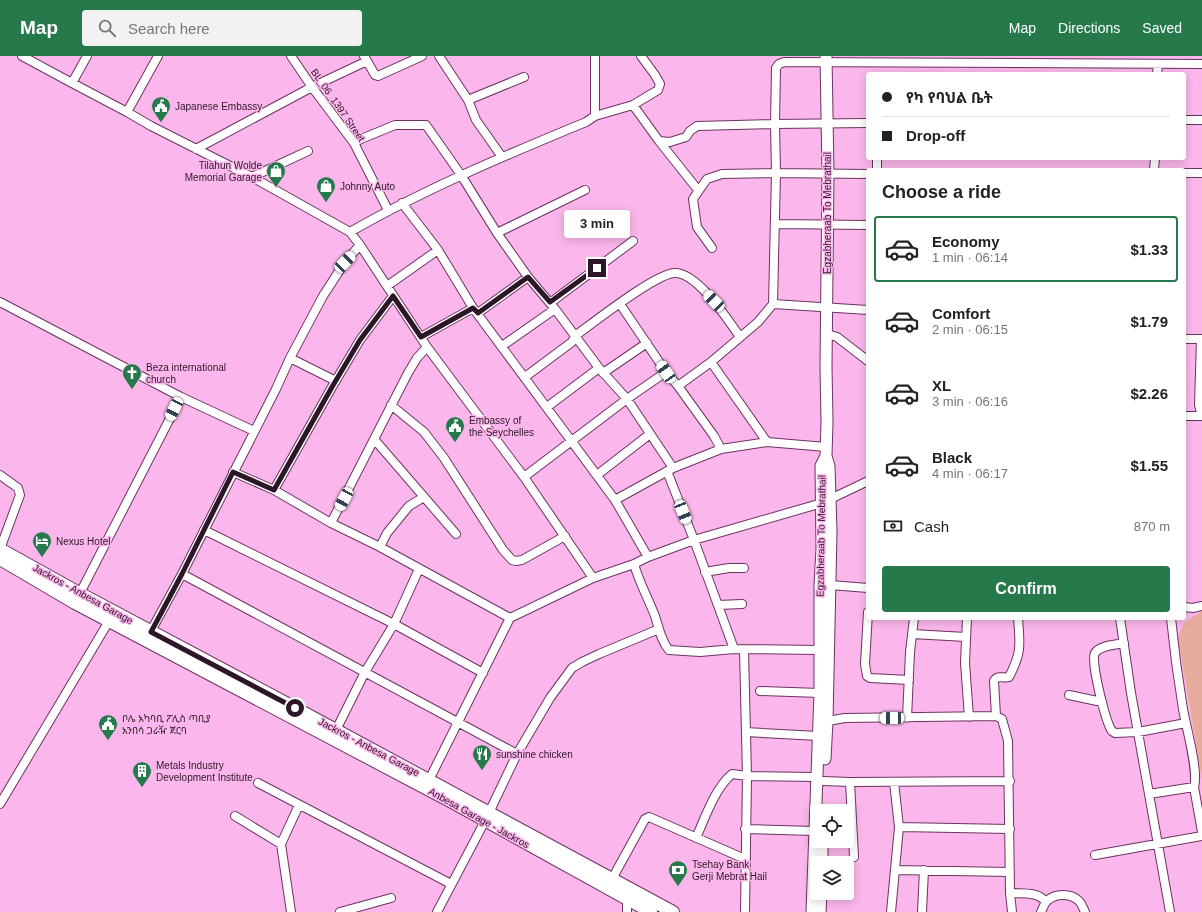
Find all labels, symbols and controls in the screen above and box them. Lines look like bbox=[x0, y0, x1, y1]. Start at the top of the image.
search box bbox=[82, 10, 362, 46]
text: Map bbox=[20, 17, 58, 38]
icon: search bbox=[96, 17, 118, 39]
text: Search here bbox=[128, 20, 210, 37]
text: Map bbox=[1009, 20, 1036, 36]
text: Directions bbox=[1058, 20, 1120, 36]
text: Saved bbox=[1142, 20, 1182, 36]
street label: BL_06_1397 Street bbox=[309, 67, 367, 144]
text: የካ የባህል ቤት bbox=[906, 89, 993, 106]
public building icon: Japanese Embassy bbox=[150, 95, 172, 123]
place label: Japanese Embassy bbox=[175, 101, 262, 112]
text: Drop-off bbox=[906, 127, 965, 144]
street label: Egzabheraab To Mebrathail bbox=[822, 152, 833, 274]
place label: Tilahun Wolde Memorial Garage bbox=[185, 160, 262, 183]
shop icon: Tilahun Wolde Memorial Garage bbox=[265, 160, 287, 188]
shop icon: Johnny Auto bbox=[315, 175, 337, 203]
place label: Johnny Auto bbox=[340, 181, 395, 192]
text: Choose a ride bbox=[882, 182, 1001, 202]
callout: 3 min bbox=[564, 210, 630, 238]
text: 3 min bbox=[580, 216, 614, 231]
icon: car bbox=[884, 231, 920, 267]
text: Economy bbox=[932, 233, 1000, 250]
text: $1.33 bbox=[1130, 241, 1168, 258]
car bbox=[332, 249, 358, 275]
text: 1 min · 06:14 bbox=[932, 250, 1008, 265]
route end bbox=[588, 259, 606, 277]
car bbox=[701, 288, 727, 314]
icon: car bbox=[884, 303, 920, 339]
text: Comfort bbox=[932, 305, 990, 322]
text: $1.79 bbox=[1130, 313, 1168, 330]
text: 2 min · 06:15 bbox=[932, 322, 1008, 337]
car bbox=[654, 359, 678, 385]
church icon: Beza international church bbox=[121, 362, 143, 390]
place label: Beza international church bbox=[146, 362, 226, 385]
icon: car bbox=[884, 375, 920, 411]
text: XL bbox=[932, 377, 951, 394]
text: $2.26 bbox=[1130, 385, 1168, 402]
text: 3 min · 06:16 bbox=[932, 394, 1008, 409]
car bbox=[163, 396, 185, 422]
public building icon: Embassy of the Seychelles bbox=[444, 415, 466, 443]
place label: Embassy of the Seychelles bbox=[469, 415, 534, 438]
icon: car bbox=[884, 447, 920, 483]
text: Black bbox=[932, 449, 972, 466]
text: $1.55 bbox=[1130, 457, 1168, 474]
text: 4 min · 06:17 bbox=[932, 466, 1008, 481]
street label: Egzabheraab To Mebrathail bbox=[814, 475, 828, 597]
car bbox=[333, 486, 355, 512]
car bbox=[673, 499, 693, 525]
icon: cash bbox=[882, 515, 904, 537]
text: Cash bbox=[914, 518, 949, 535]
text: 870 m bbox=[1134, 519, 1170, 534]
hotel icon: Nexus Hotel bbox=[31, 530, 53, 558]
place label: Nexus Hotel bbox=[56, 536, 110, 547]
street label: Jackros - Anbesa Garage bbox=[31, 562, 135, 626]
button: Confirm bbox=[882, 566, 1170, 612]
route start bbox=[286, 699, 304, 717]
car bbox=[880, 712, 904, 724]
public building icon: ቦሌ አካባቢ ፖሊስ ጣቢያ አንበሳ ጋራዥ ጀርባ bbox=[97, 713, 119, 741]
place label: ቦሌ አካባቢ ፖሊስ ጣቢያ አንበሳ ጋራዥ ጀርባ bbox=[122, 713, 211, 736]
street label: Jackros - Anbesa Garage bbox=[317, 716, 422, 779]
restaurant icon: sunshine chicken bbox=[471, 743, 493, 771]
place label: sunshine chicken bbox=[496, 749, 573, 760]
building icon: Metals Industry Development Institute bbox=[131, 760, 153, 788]
place label: Metals Industry Development Institute bbox=[156, 760, 253, 783]
street label: Anbesa Garage - Jackros bbox=[427, 786, 531, 850]
map controls bbox=[810, 804, 854, 900]
button: locate bbox=[810, 804, 854, 848]
button: layers bbox=[810, 856, 854, 900]
bank icon: Tsehay Bank Gerji Mebrat Hail bbox=[667, 859, 689, 887]
place label: Tsehay Bank Gerji Mebrat Hail bbox=[692, 859, 767, 882]

